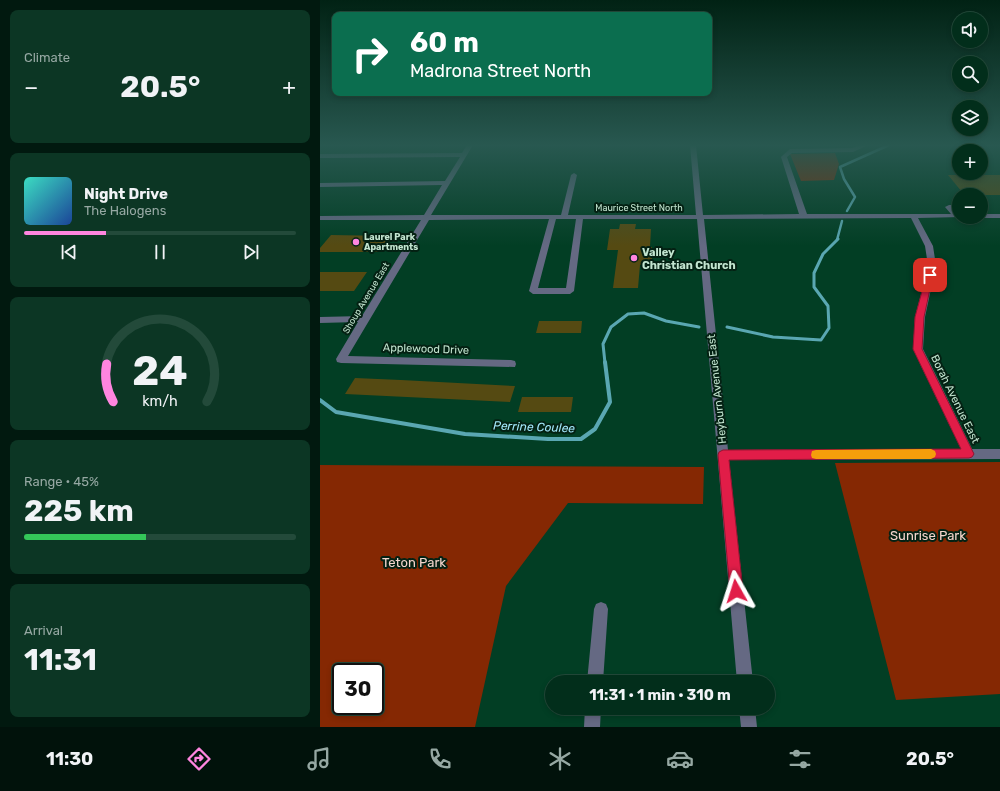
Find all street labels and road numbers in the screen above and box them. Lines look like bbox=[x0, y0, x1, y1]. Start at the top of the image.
street label: Maurice Street North bbox=[595, 203, 683, 213]
street label: Shoup Avenue East bbox=[341, 260, 391, 335]
street label: Heyburn Avenue East bbox=[705, 333, 729, 444]
street label: Applewood Drive bbox=[383, 341, 469, 357]
street label: Borah Avenue East bbox=[928, 353, 982, 446]

